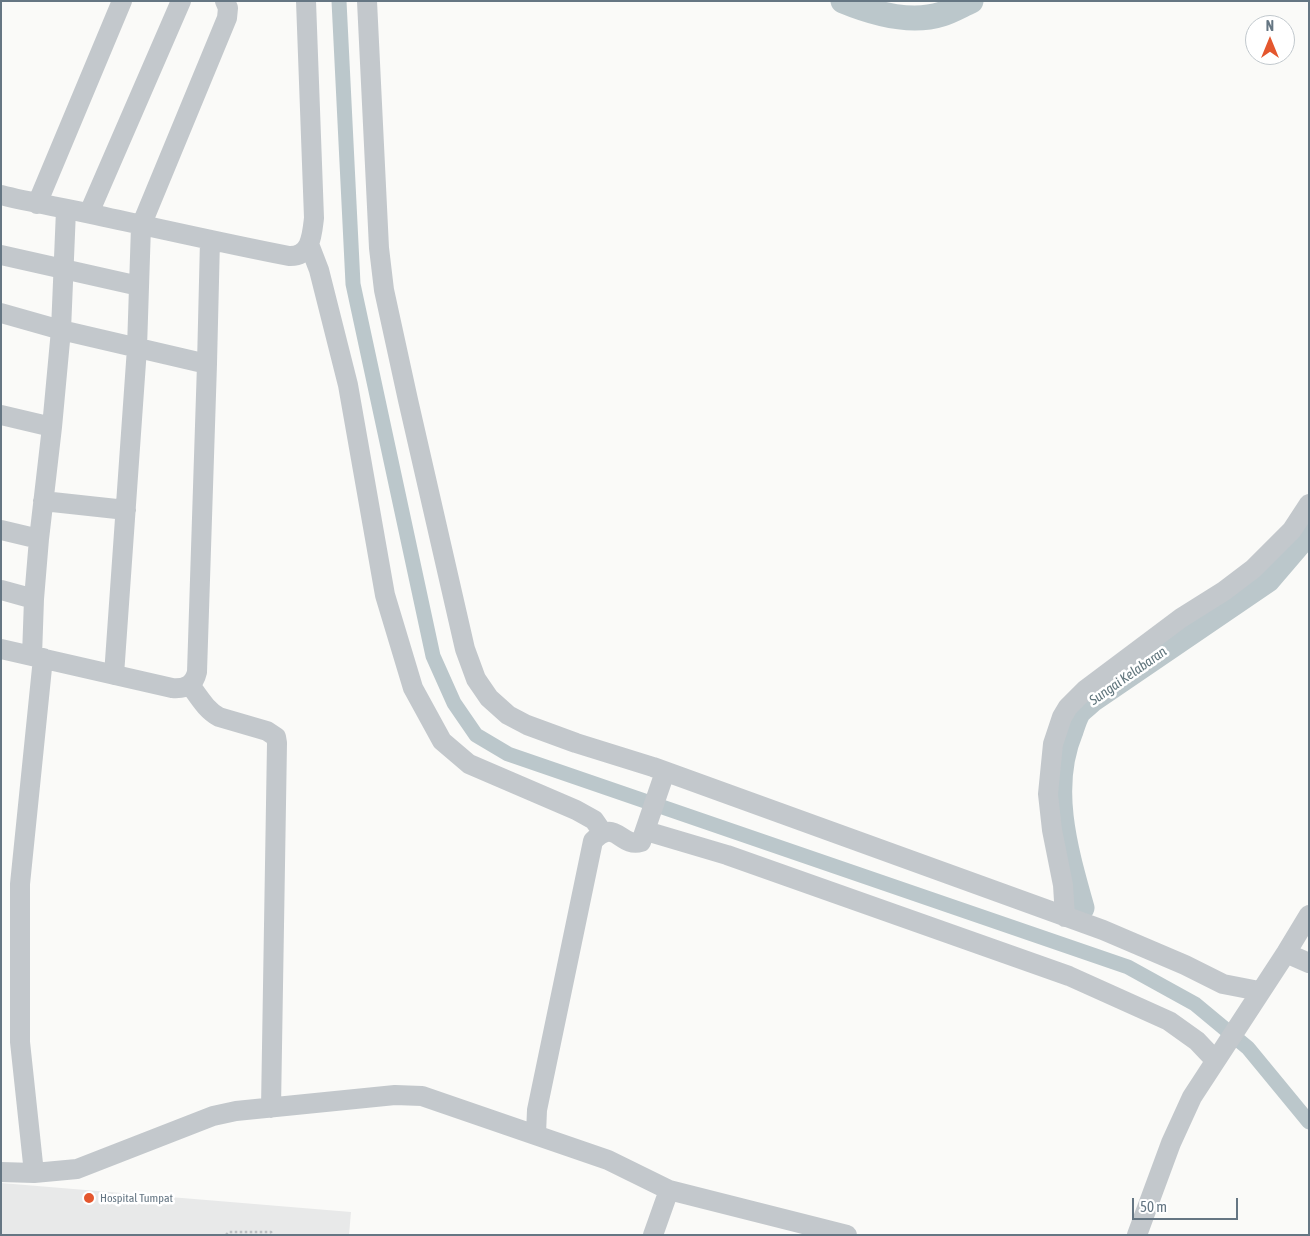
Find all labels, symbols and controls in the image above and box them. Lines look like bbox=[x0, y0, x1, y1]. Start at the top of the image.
north arrow bbox=[1245, 15, 1295, 65]
text: N bbox=[1266, 18, 1274, 34]
water label: Sungai Kelabaran bbox=[1086, 643, 1170, 709]
scale bar bbox=[1135, 1188, 1241, 1220]
marker: Hospital Tumpat bbox=[82, 1191, 96, 1205]
place label: Hospital Tumpat bbox=[100, 1191, 173, 1205]
text: 50 m bbox=[1140, 1198, 1167, 1215]

